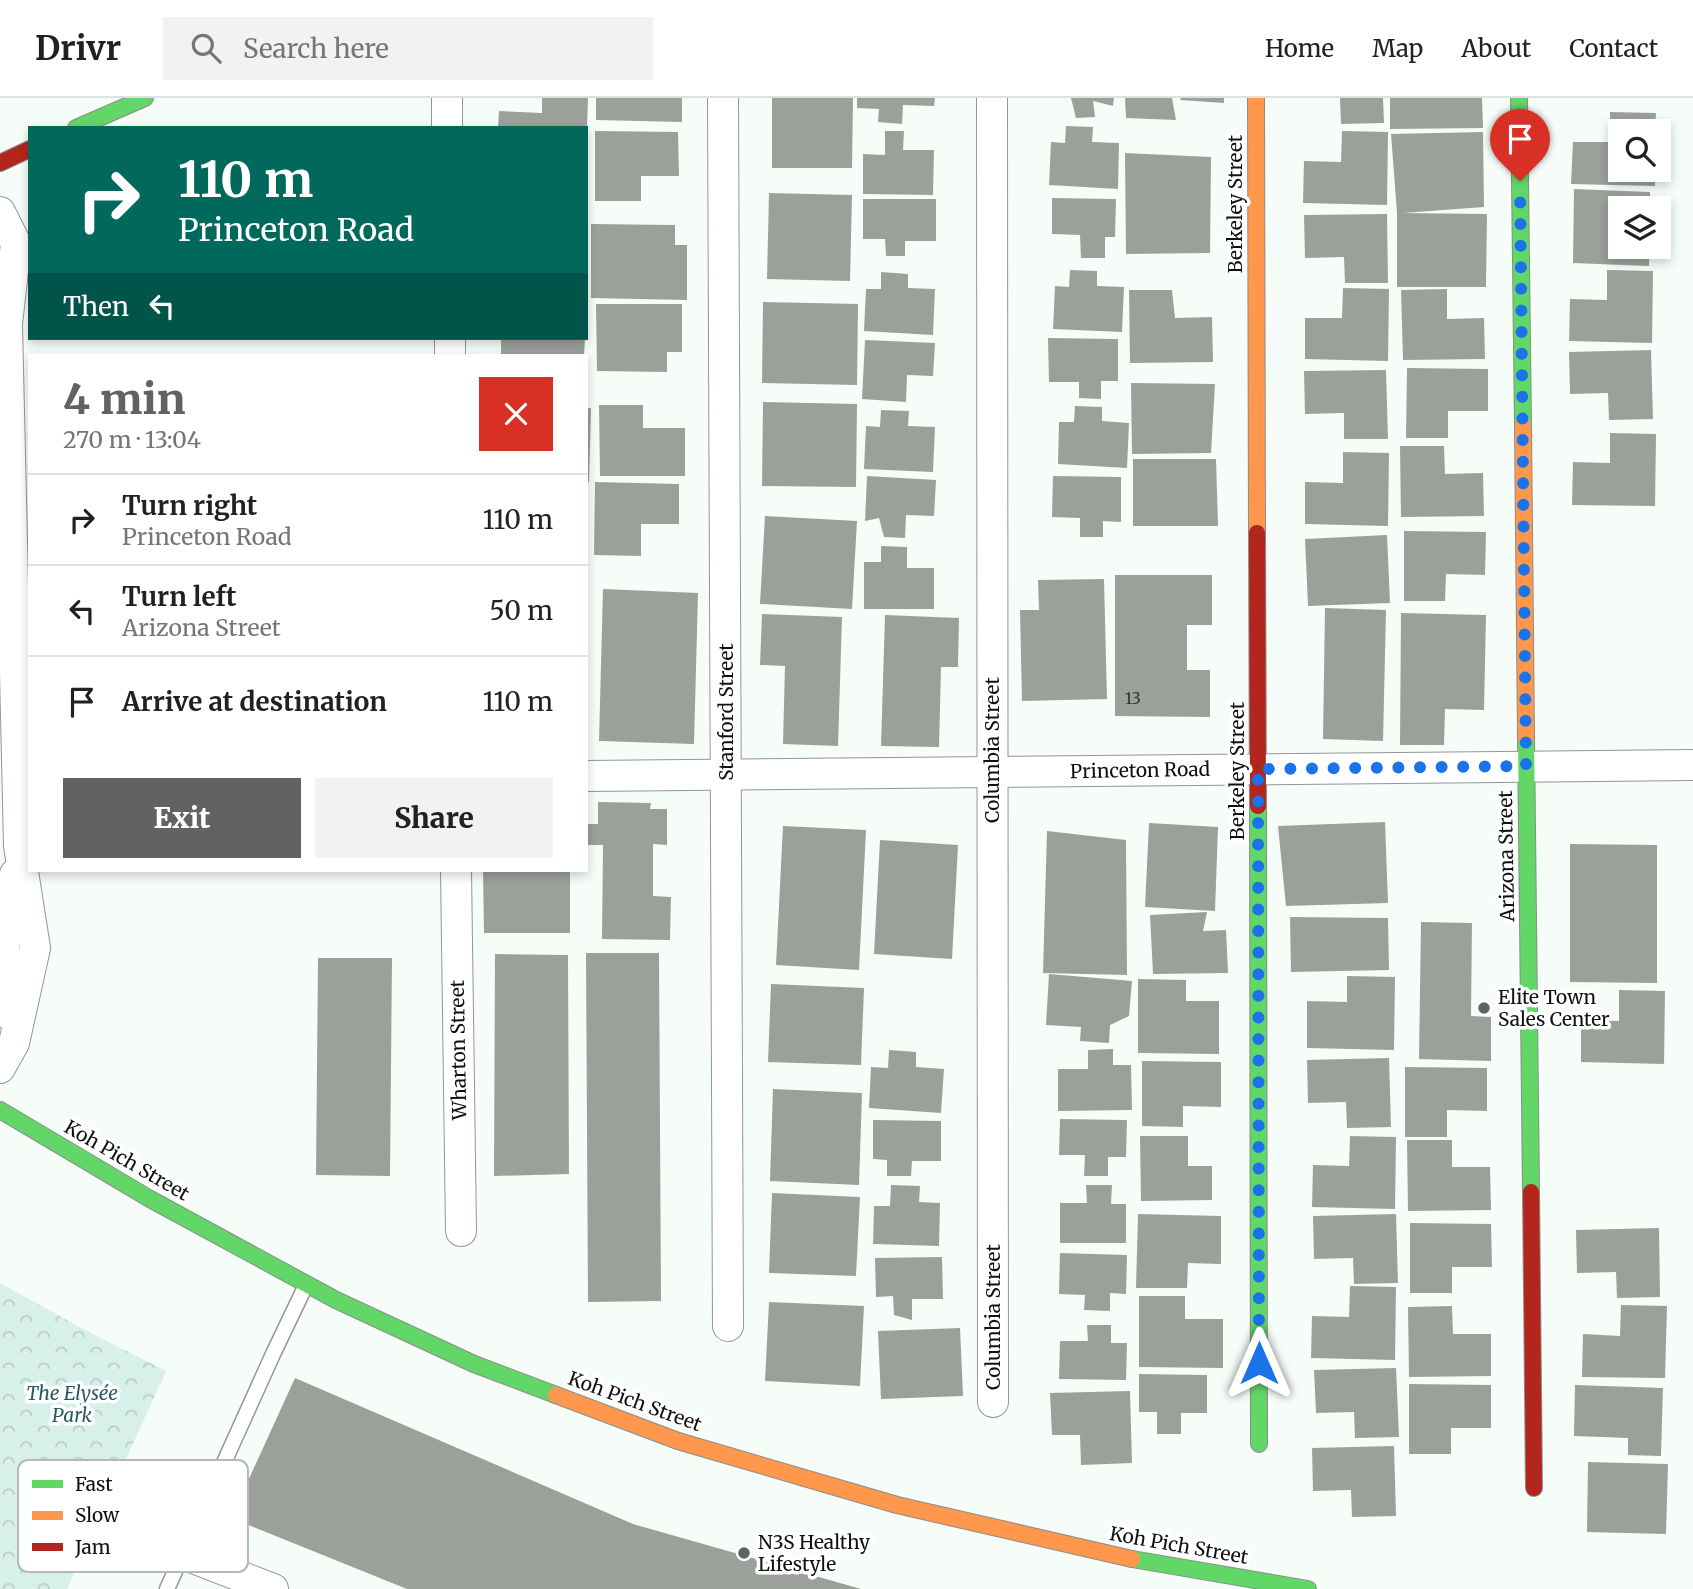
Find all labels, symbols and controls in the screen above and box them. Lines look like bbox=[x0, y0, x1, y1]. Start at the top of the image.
search box bbox=[163, 17, 653, 80]
text: Drivr bbox=[35, 28, 121, 69]
icon: search bbox=[187, 29, 225, 67]
text: Search here bbox=[243, 32, 389, 65]
text: Home bbox=[1265, 33, 1334, 64]
text: Map bbox=[1372, 33, 1423, 64]
text: About bbox=[1461, 33, 1531, 64]
text: Contact bbox=[1569, 33, 1658, 64]
pin bbox=[1490, 109, 1550, 181]
map controls bbox=[1608, 119, 1671, 259]
button: search bbox=[1608, 119, 1671, 182]
icon: arrive bbox=[1501, 120, 1539, 158]
street label: Berkeley Street bbox=[1223, 134, 1247, 273]
text: 110 m bbox=[178, 149, 313, 210]
icon: right bbox=[63, 154, 154, 245]
button: layers bbox=[1608, 196, 1671, 259]
text: Princeton Road bbox=[178, 210, 414, 250]
icon: left bbox=[143, 287, 181, 325]
text: Then bbox=[63, 290, 129, 323]
text: 4 min bbox=[63, 373, 185, 425]
button: close bbox=[479, 377, 553, 451]
text: 270 m · 13:04 bbox=[63, 425, 201, 454]
text: Turn right bbox=[122, 489, 257, 522]
icon: right bbox=[63, 501, 101, 539]
text: 110 m bbox=[483, 503, 553, 536]
text: Princeton Road bbox=[122, 522, 292, 551]
text: Turn left bbox=[122, 580, 236, 613]
icon: left bbox=[63, 592, 101, 630]
text: 50 m bbox=[489, 594, 553, 627]
text: Arizona Street bbox=[122, 613, 281, 642]
street label: Stanford Street bbox=[714, 643, 738, 781]
street label: Columbia Street bbox=[980, 677, 1004, 823]
icon: arrive bbox=[63, 683, 101, 721]
text: Arrive at destination bbox=[122, 685, 387, 718]
text: 110 m bbox=[483, 685, 553, 718]
house number: 13 bbox=[1125, 688, 1141, 708]
street label: Berkeley Street bbox=[1225, 701, 1249, 840]
street label: Princeton Road bbox=[1070, 757, 1210, 783]
button: Exit bbox=[63, 778, 301, 858]
button: Share bbox=[315, 778, 553, 858]
street label: Arizona Street bbox=[1493, 790, 1519, 923]
street label: Wharton Street bbox=[445, 979, 471, 1121]
place label: Elite Town Sales Center bbox=[1498, 985, 1610, 1031]
marker: Elite Town Sales Center bbox=[1476, 1000, 1492, 1016]
street label: Koh Pich Street bbox=[60, 1115, 194, 1206]
street label: Columbia Street bbox=[981, 1244, 1005, 1390]
position arrow bbox=[1222, 1326, 1296, 1400]
street label: Koh Pich Street bbox=[565, 1366, 705, 1436]
park label: The Elysée Park bbox=[26, 1381, 118, 1427]
legend bbox=[18, 1460, 248, 1572]
text: Fast bbox=[75, 1472, 113, 1496]
text: Slow bbox=[75, 1503, 120, 1527]
street label: Koh Pich Street bbox=[1108, 1521, 1251, 1569]
place label: N3S Healthy Lifestyle bbox=[758, 1530, 870, 1576]
text: Jam bbox=[74, 1535, 111, 1559]
marker: N3S Healthy Lifestyle bbox=[736, 1545, 752, 1561]

